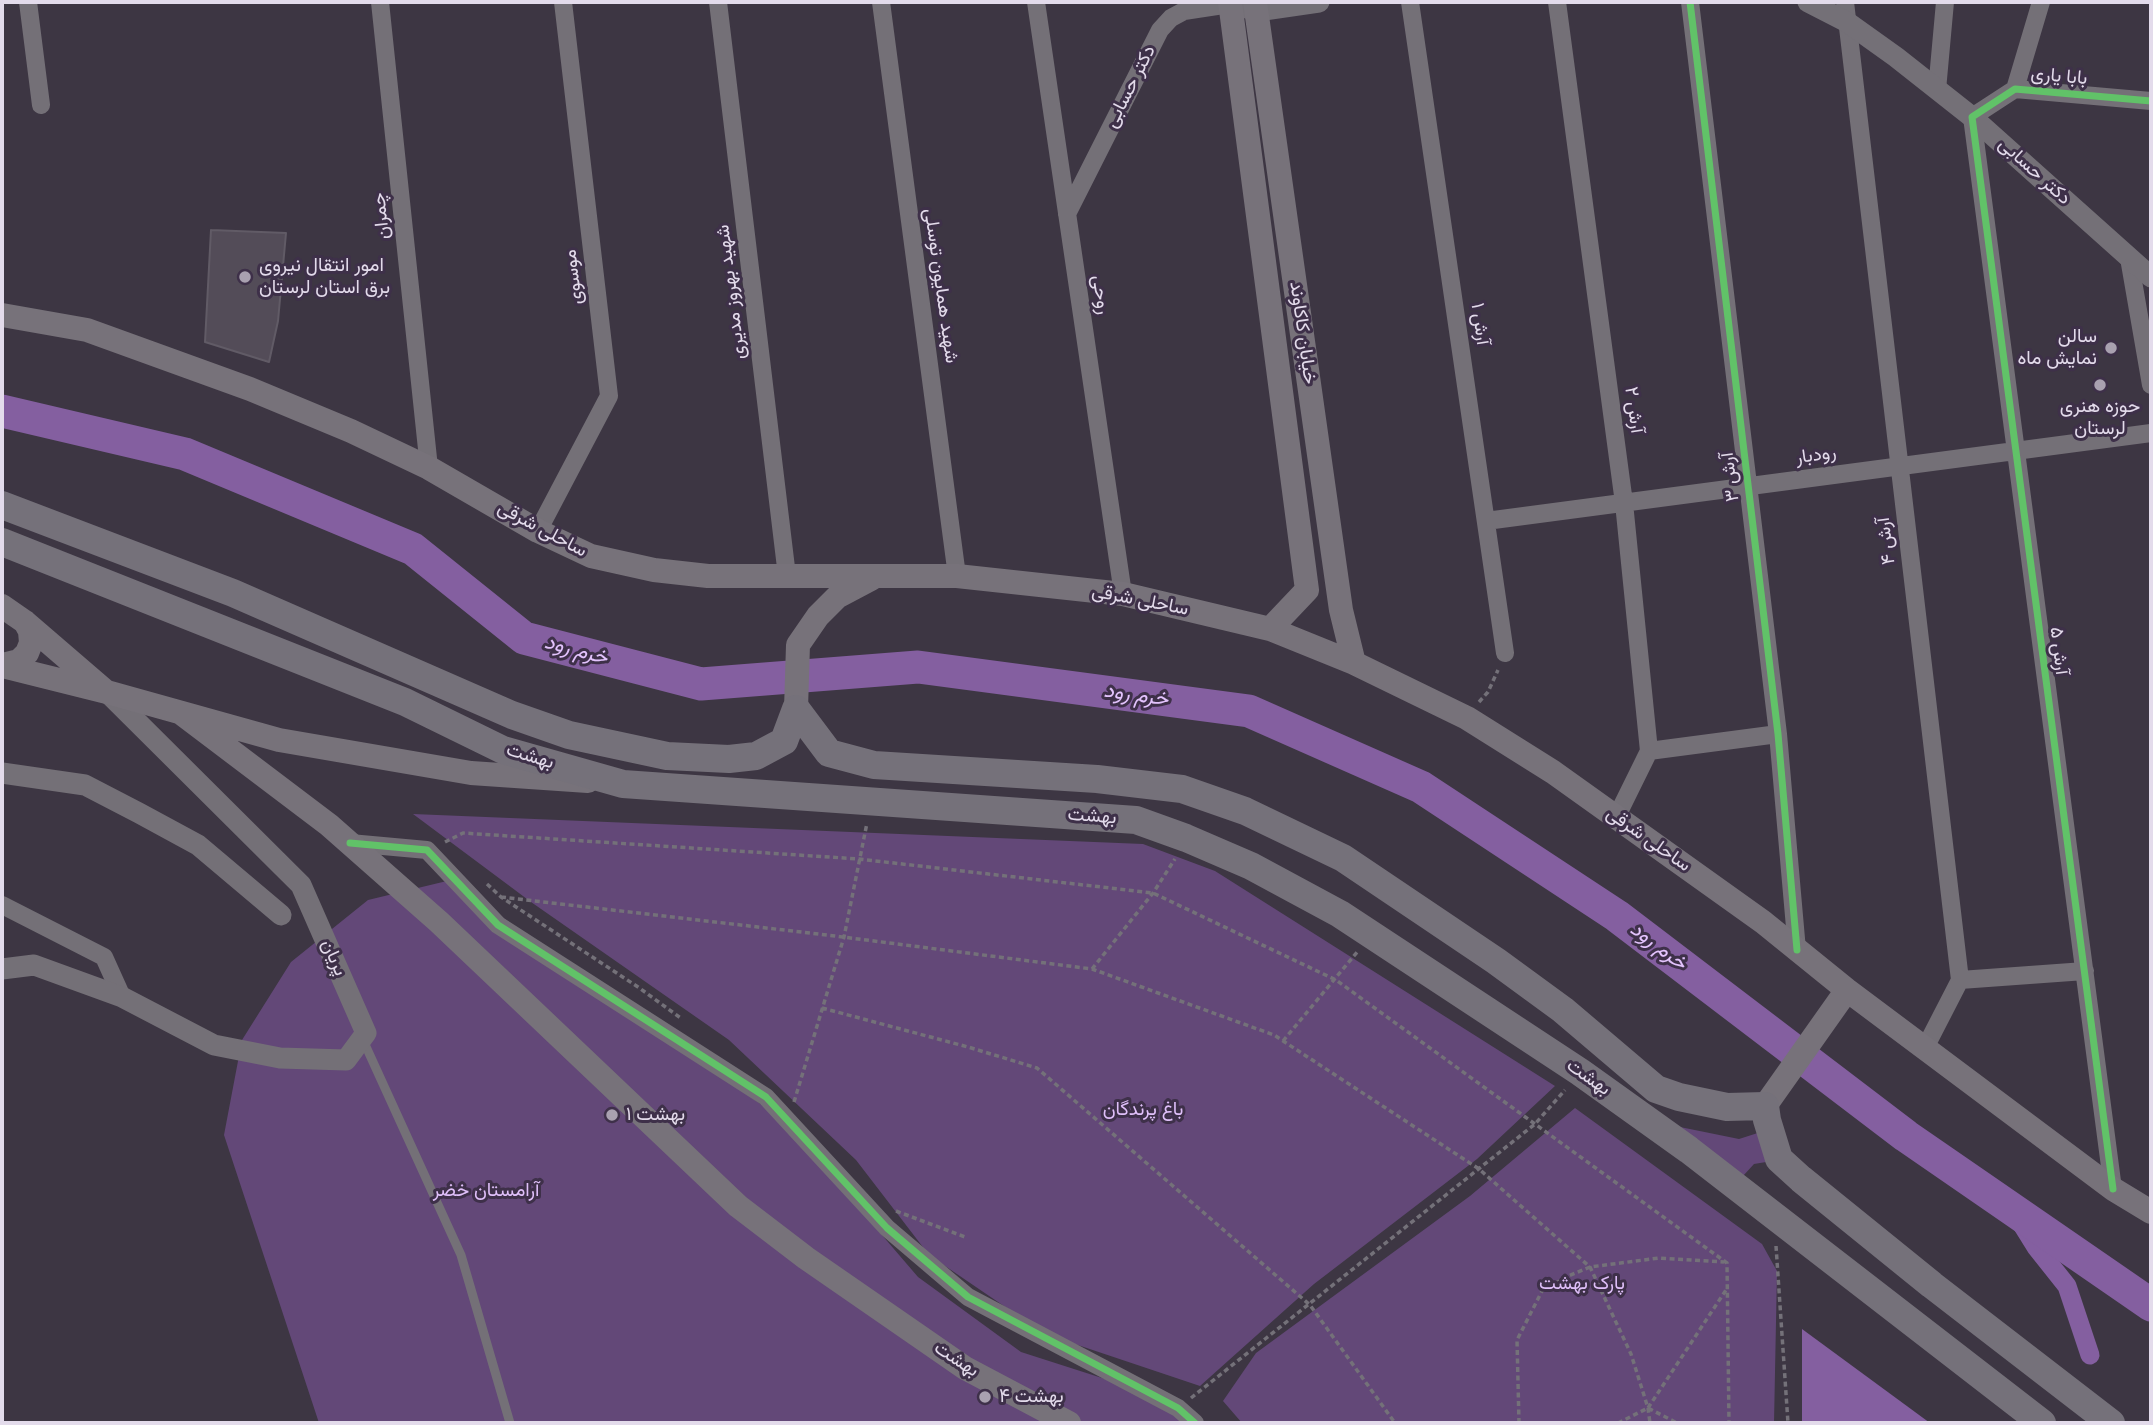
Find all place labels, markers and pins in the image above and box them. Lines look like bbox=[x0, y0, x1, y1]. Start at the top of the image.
place label: امور انتقال نیروی برق استان لرستان bbox=[259, 255, 390, 299]
marker: امور انتقال نیروی برق استان لرستان bbox=[237, 269, 253, 285]
place label: سالن نمایش ماه bbox=[2017, 326, 2097, 370]
marker: سالن نمایش ماه bbox=[2103, 340, 2119, 356]
marker: حوزه هنری لرستان bbox=[2092, 377, 2108, 393]
place label: حوزه هنری لرستان bbox=[2060, 396, 2140, 440]
place label: بهشت ۱ bbox=[626, 1104, 685, 1126]
marker: بهشت ۱ bbox=[604, 1107, 620, 1123]
place label: بهشت ۴ bbox=[999, 1386, 1063, 1408]
marker: بهشت ۴ bbox=[977, 1389, 993, 1405]

